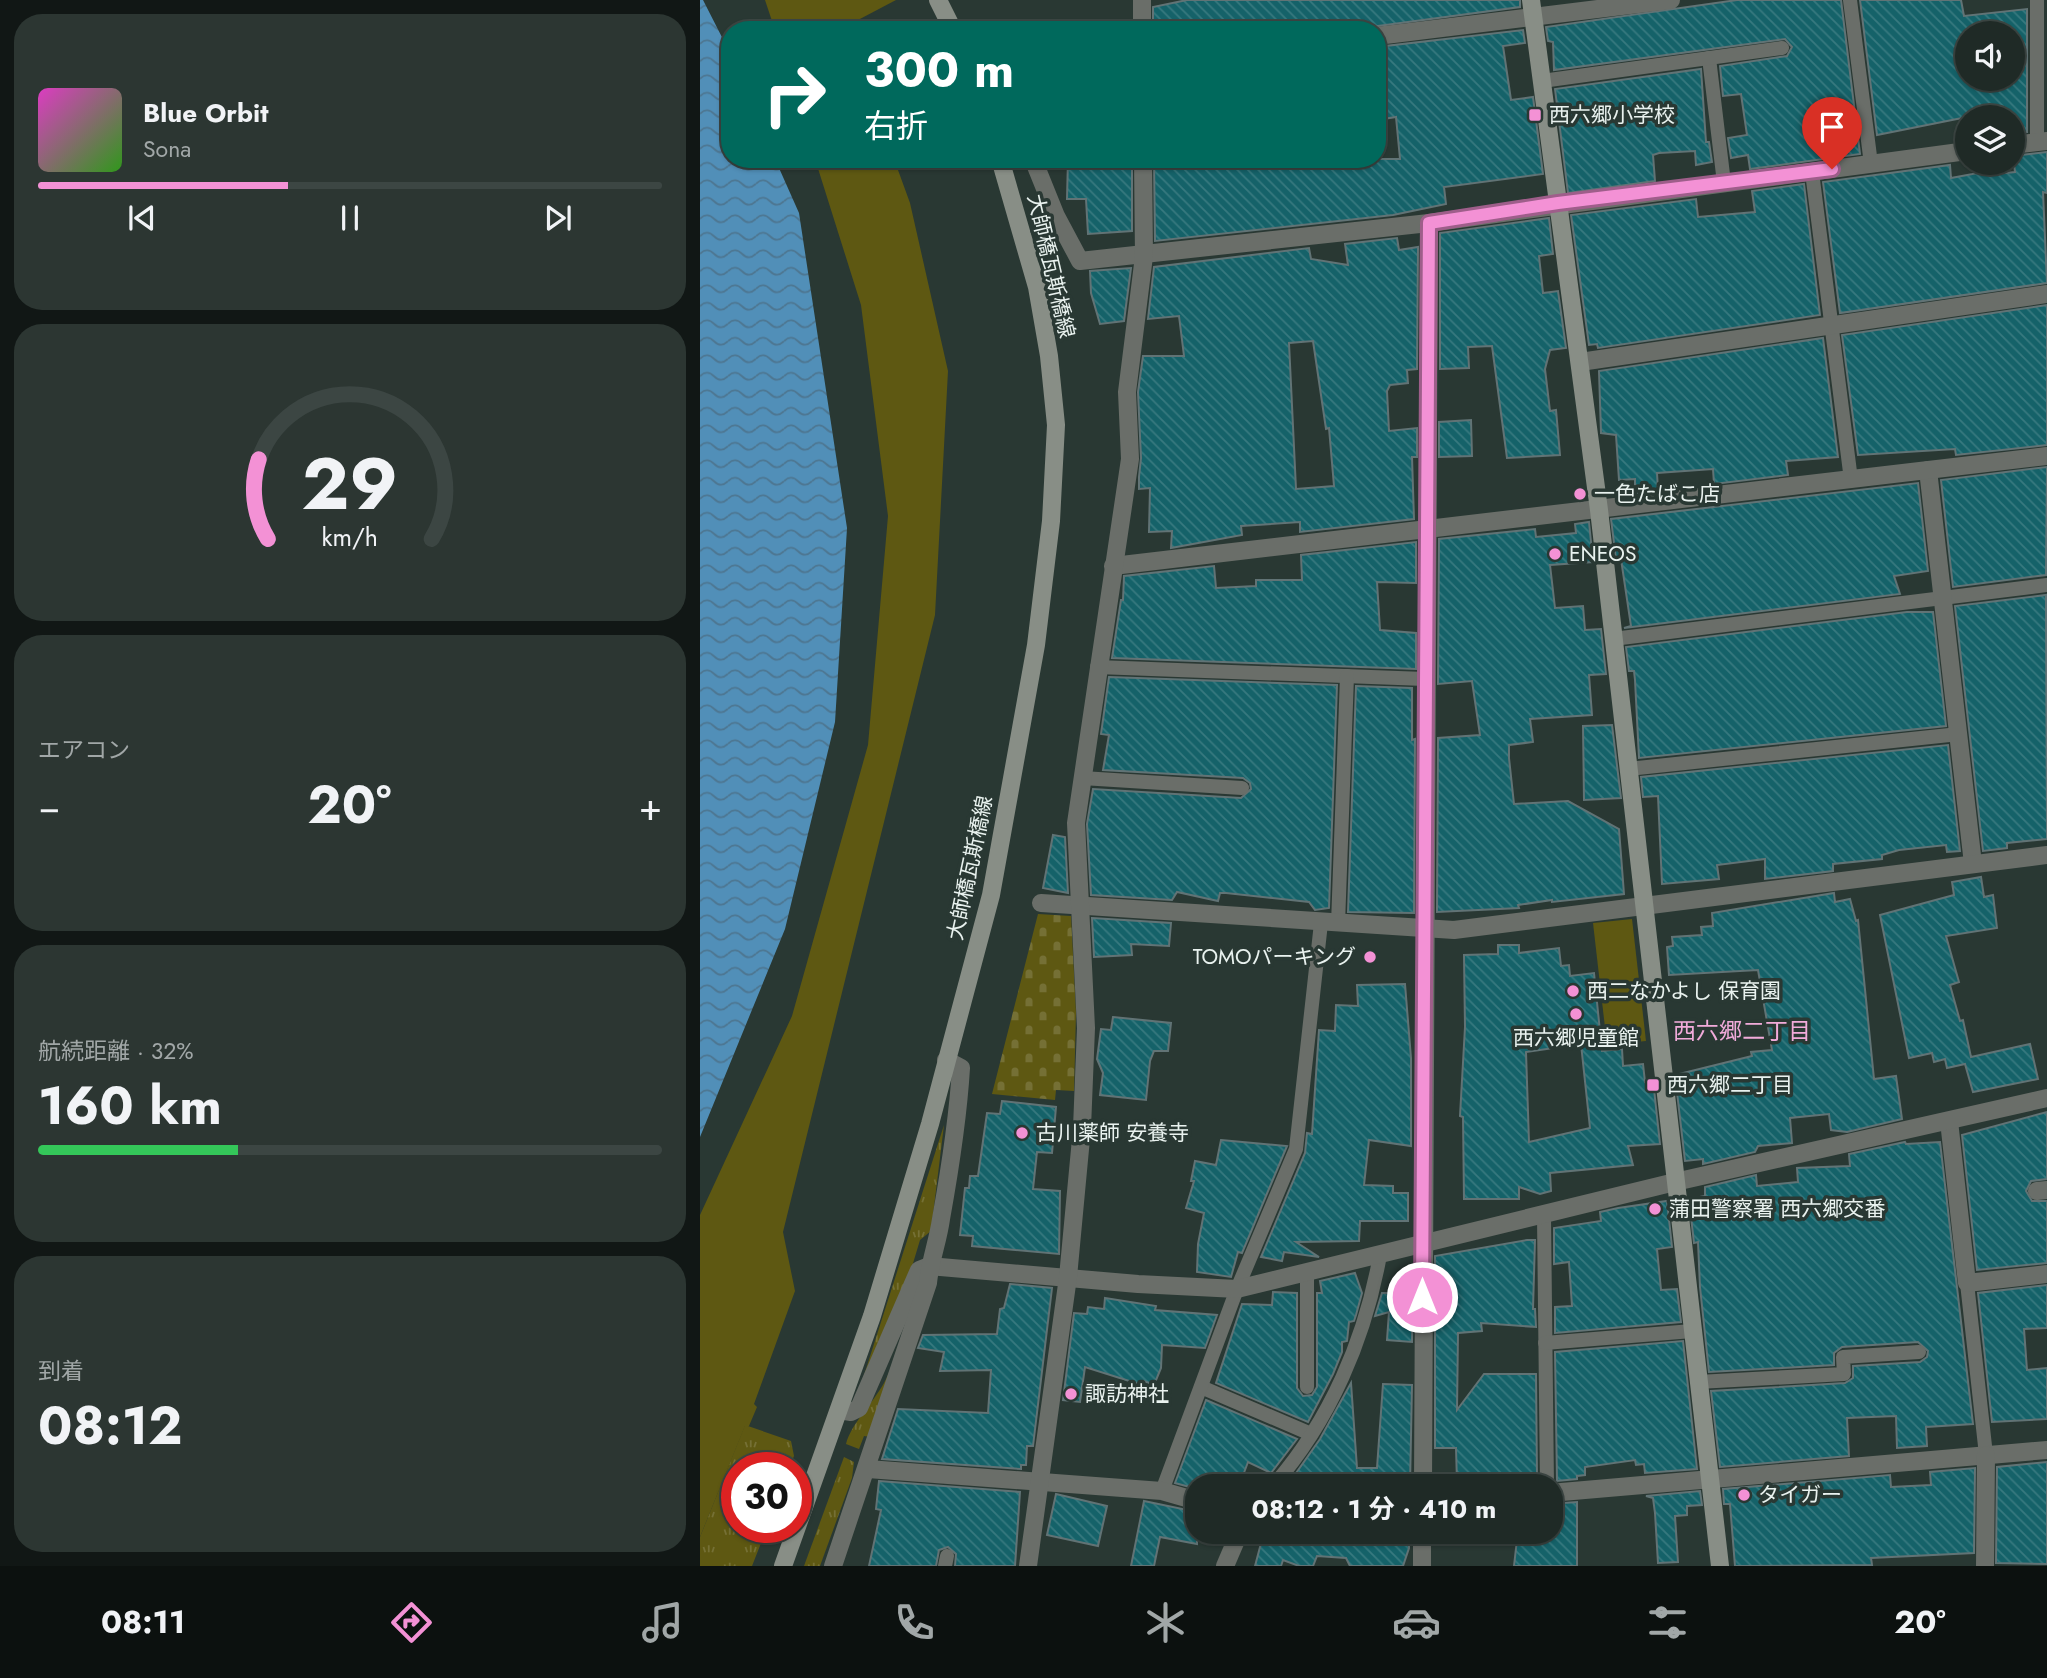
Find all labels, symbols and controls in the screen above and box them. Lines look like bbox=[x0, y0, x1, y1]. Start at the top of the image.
map controls bbox=[1955, 21, 2025, 175]
button: sound bbox=[1955, 21, 2025, 91]
text: 300 m bbox=[864, 35, 1014, 105]
icon: right bbox=[749, 49, 840, 140]
text: Blue Orbit bbox=[143, 94, 268, 132]
pin bbox=[1802, 97, 1862, 169]
place label: 西六郷小学校 bbox=[1549, 100, 1675, 130]
text: 右折 bbox=[864, 103, 928, 149]
button: layers bbox=[1955, 105, 2025, 175]
marker: 西六郷小学校 bbox=[1527, 107, 1543, 123]
icon: arrive bbox=[1813, 108, 1851, 146]
text: Sona bbox=[143, 132, 191, 166]
street label: 大師橋瓦斯橋線 bbox=[1020, 191, 1082, 341]
icon: previous bbox=[123, 199, 161, 237]
icon: pause bbox=[331, 199, 369, 237]
icon: next bbox=[539, 199, 577, 237]
text: 29 bbox=[302, 431, 398, 536]
place label: 一色たばこ店 bbox=[1594, 479, 1720, 509]
marker: 一色たばこ店 bbox=[1572, 486, 1588, 502]
text: km/h bbox=[322, 518, 378, 554]
place label: ENEOS bbox=[1569, 539, 1636, 569]
marker: ENEOS bbox=[1547, 546, 1563, 562]
text: エアコン bbox=[38, 733, 130, 767]
text: 20° bbox=[308, 767, 392, 843]
text: − bbox=[38, 779, 60, 834]
text: + bbox=[639, 779, 662, 834]
street label: 大師橋瓦斯橋線 bbox=[940, 793, 1000, 943]
place label: TOMOパーキング bbox=[1193, 942, 1356, 972]
marker: TOMOパーキング bbox=[1362, 949, 1378, 965]
place label: 西二なかよし 保育園 bbox=[1587, 976, 1781, 1006]
marker: 西二なかよし 保育園 bbox=[1565, 983, 1581, 999]
marker: 西六郷児童館 bbox=[1568, 1006, 1584, 1022]
district label: 西六郷二丁目 bbox=[1673, 1014, 1811, 1048]
place label: 西六郷児童館 bbox=[1513, 1023, 1639, 1053]
text: 航続距離 · 32% bbox=[38, 1034, 194, 1068]
text: 160 km bbox=[38, 1068, 222, 1144]
place label: 西六郷二丁目 bbox=[1667, 1070, 1793, 1100]
marker: 西六郷二丁目 bbox=[1645, 1077, 1661, 1093]
place label: 古川薬師 安養寺 bbox=[1036, 1118, 1189, 1148]
marker: 古川薬師 安養寺 bbox=[1014, 1125, 1030, 1141]
place label: 蒲田警察署 西六郷交番 bbox=[1669, 1194, 1885, 1224]
marker: 蒲田警察署 西六郷交番 bbox=[1647, 1201, 1663, 1217]
position arrow bbox=[1385, 1260, 1459, 1334]
text: 到着 bbox=[38, 1354, 84, 1388]
place label: 諏訪神社 bbox=[1085, 1379, 1169, 1409]
marker: 諏訪神社 bbox=[1063, 1386, 1079, 1402]
text: 08:12 bbox=[38, 1388, 182, 1464]
speed limit sign: 30 bbox=[721, 1452, 812, 1543]
place label: タイガー bbox=[1758, 1480, 1842, 1510]
marker: タイガー bbox=[1736, 1487, 1752, 1503]
text: 08:12 · 1 分 · 410 m bbox=[1252, 1490, 1496, 1528]
icon: directions bbox=[387, 1598, 436, 1647]
icon: music bbox=[638, 1598, 687, 1647]
icon: phone bbox=[890, 1598, 939, 1647]
icon: climate bbox=[1141, 1598, 1190, 1647]
icon: car bbox=[1392, 1598, 1441, 1647]
icon: filters bbox=[1643, 1598, 1692, 1647]
text: 08:11 bbox=[101, 1599, 185, 1645]
text: 20° bbox=[1894, 1599, 1946, 1645]

